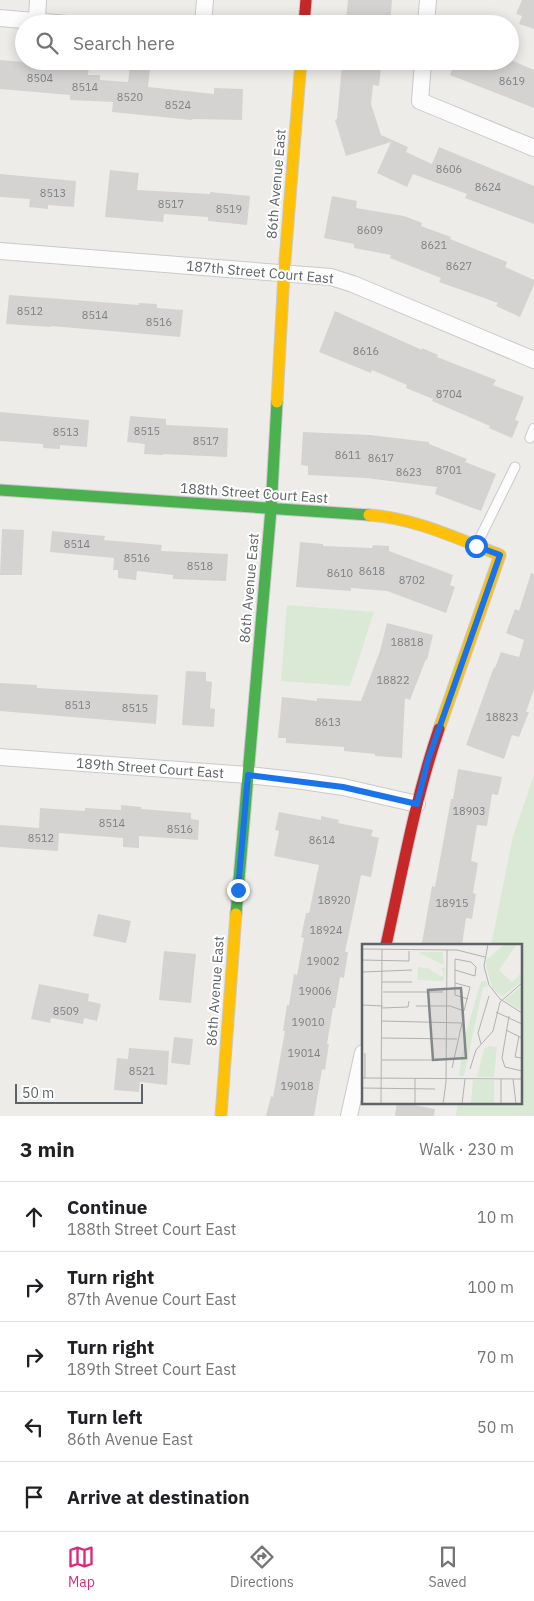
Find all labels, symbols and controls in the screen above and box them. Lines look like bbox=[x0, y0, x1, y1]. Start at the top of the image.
search box bbox=[15, 15, 519, 70]
icon: search bbox=[33, 29, 61, 57]
text: Search here bbox=[73, 31, 175, 55]
house number: 8504 bbox=[27, 71, 54, 85]
house number: 8619 bbox=[499, 74, 525, 88]
house number: 8514 bbox=[72, 80, 99, 94]
house number: 8520 bbox=[117, 90, 143, 104]
house number: 8524 bbox=[165, 98, 192, 112]
street label: 86th Avenue East bbox=[262, 128, 290, 240]
house number: 8606 bbox=[436, 162, 462, 176]
house number: 8624 bbox=[475, 180, 502, 194]
house number: 8513 bbox=[40, 186, 66, 200]
house number: 8517 bbox=[158, 197, 184, 211]
house number: 8519 bbox=[216, 202, 242, 216]
house number: 8609 bbox=[357, 223, 383, 237]
house number: 8621 bbox=[421, 238, 448, 252]
street label: 187th Street Court East bbox=[185, 257, 335, 287]
house number: 8627 bbox=[446, 259, 472, 273]
house number: 8512 bbox=[17, 304, 43, 318]
house number: 8514 bbox=[82, 308, 109, 322]
house number: 8516 bbox=[146, 315, 172, 329]
house number: 8616 bbox=[353, 344, 379, 358]
house number: 8704 bbox=[436, 387, 463, 401]
house number: 8515 bbox=[134, 424, 160, 438]
house number: 8513 bbox=[53, 425, 79, 439]
house number: 8517 bbox=[193, 434, 219, 448]
house number: 8611 bbox=[335, 448, 362, 462]
house number: 8617 bbox=[368, 451, 394, 465]
house number: 8701 bbox=[436, 463, 463, 477]
house number: 8623 bbox=[396, 465, 422, 479]
street label: 188th Street Court East bbox=[179, 479, 329, 507]
street label: 86th Avenue East bbox=[235, 532, 263, 644]
route start bbox=[465, 535, 488, 558]
house number: 8514 bbox=[64, 537, 91, 551]
house number: 8516 bbox=[124, 551, 150, 565]
house number: 8518 bbox=[187, 559, 213, 573]
house number: 8618 bbox=[359, 564, 385, 578]
house number: 8610 bbox=[327, 566, 353, 580]
house number: 8702 bbox=[399, 573, 425, 587]
house number: 18818 bbox=[391, 635, 424, 649]
house number: 18822 bbox=[377, 673, 410, 687]
house number: 8513 bbox=[65, 698, 91, 712]
house number: 8515 bbox=[122, 701, 148, 715]
house number: 18823 bbox=[486, 710, 519, 724]
house number: 8613 bbox=[315, 715, 341, 729]
street label: 189th Street Court East bbox=[75, 754, 225, 782]
house number: 18903 bbox=[453, 804, 486, 818]
house number: 8514 bbox=[99, 816, 126, 830]
house number: 8516 bbox=[167, 822, 193, 836]
house number: 8512 bbox=[28, 831, 54, 845]
house number: 8614 bbox=[309, 833, 336, 847]
route end bbox=[227, 879, 250, 902]
house number: 18920 bbox=[318, 893, 351, 907]
house number: 18915 bbox=[436, 896, 469, 910]
house number: 18924 bbox=[310, 923, 343, 937]
street label: 86th Avenue East bbox=[202, 935, 228, 1047]
inset map bbox=[362, 944, 522, 1104]
house number: 19002 bbox=[307, 954, 340, 968]
house number: 19006 bbox=[299, 984, 332, 998]
house number: 8509 bbox=[53, 1004, 79, 1018]
house number: 19010 bbox=[292, 1015, 325, 1029]
house number: 19014 bbox=[288, 1046, 321, 1060]
house number: 8521 bbox=[129, 1064, 156, 1078]
house number: 19018 bbox=[281, 1079, 314, 1093]
scale bar bbox=[15, 1081, 142, 1104]
text: 50 m bbox=[22, 1084, 54, 1102]
text: 3 min bbox=[20, 1135, 75, 1163]
text: Walk · 230 m bbox=[419, 1139, 514, 1159]
text: Continue bbox=[67, 1195, 147, 1219]
icon: ahead bbox=[20, 1203, 48, 1231]
text: 10 m bbox=[477, 1207, 514, 1227]
text: 188th Street Court East bbox=[67, 1219, 236, 1239]
text: Turn right bbox=[67, 1265, 154, 1289]
icon: right bbox=[20, 1273, 48, 1301]
text: 100 m bbox=[467, 1277, 514, 1297]
text: 87th Avenue Court East bbox=[67, 1289, 236, 1309]
text: Turn right bbox=[67, 1335, 154, 1359]
icon: right bbox=[20, 1343, 48, 1371]
text: 70 m bbox=[477, 1347, 514, 1367]
text: 189th Street Court East bbox=[67, 1359, 236, 1379]
text: Turn left bbox=[67, 1405, 143, 1429]
icon: left bbox=[20, 1413, 48, 1441]
text: 50 m bbox=[477, 1417, 514, 1437]
text: 86th Avenue East bbox=[67, 1429, 193, 1449]
icon: arrive bbox=[20, 1483, 48, 1511]
text: Arrive at destination bbox=[67, 1485, 250, 1509]
tab: Map bbox=[67, 1543, 95, 1591]
tab: Directions bbox=[230, 1543, 294, 1591]
tab: Saved bbox=[429, 1543, 467, 1591]

